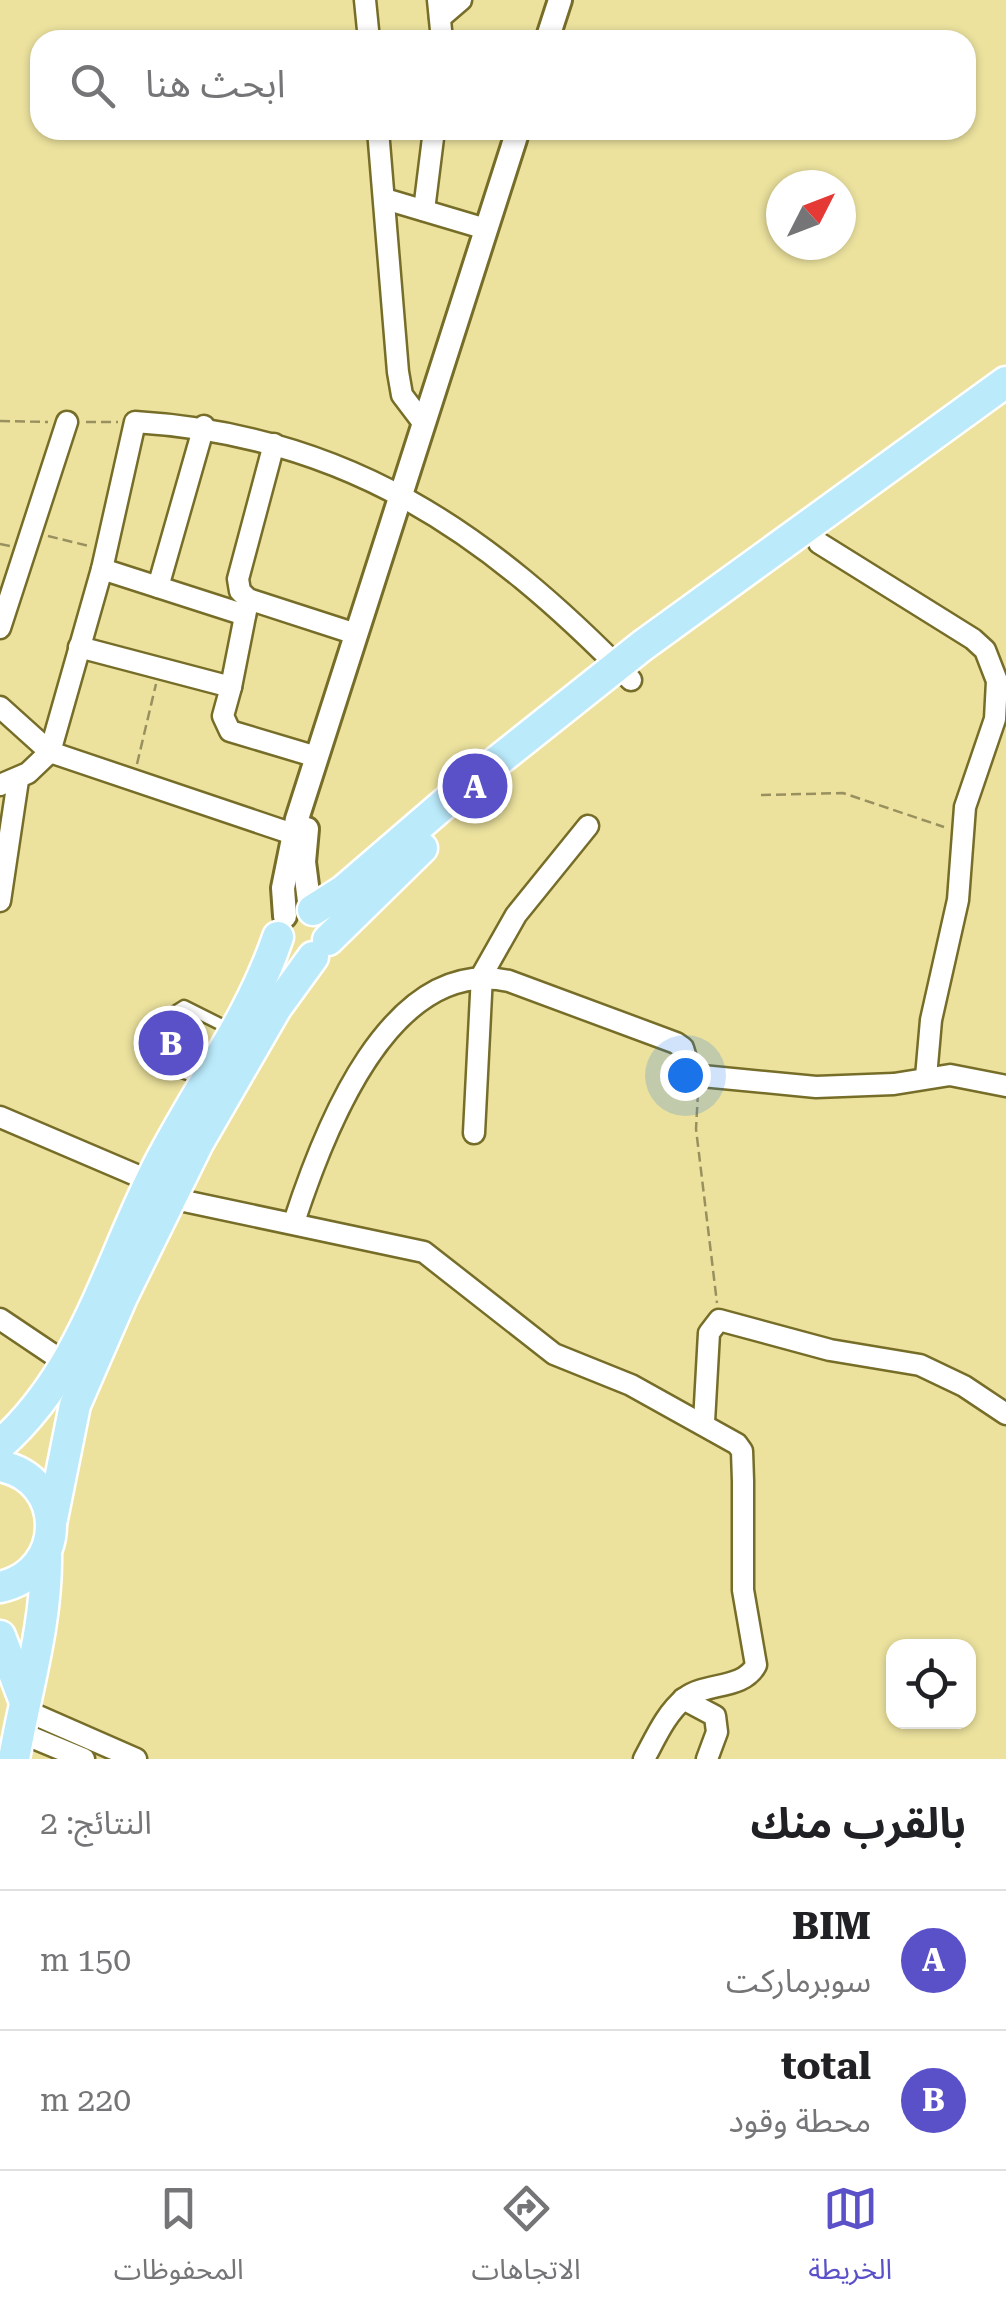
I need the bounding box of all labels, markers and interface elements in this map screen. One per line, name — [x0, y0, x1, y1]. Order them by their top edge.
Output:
search box — [30, 30, 976, 140]
icon: search — [65, 58, 120, 113]
text: ابحث هنا — [145, 62, 286, 106]
north arrow — [766, 170, 856, 260]
pin: A — [442, 748, 508, 824]
pin: B — [138, 1006, 204, 1080]
your location — [660, 1050, 711, 1101]
map controls — [886, 1639, 976, 1729]
button: locate — [886, 1639, 976, 1729]
text: بالقرب منك — [751, 1799, 966, 1848]
text: النتائج: 2 — [40, 1804, 152, 1842]
text: BIM — [792, 1904, 871, 1948]
text: 150 m — [40, 1941, 131, 1979]
text: A — [922, 1941, 945, 1979]
text: سوبرماركت — [726, 1962, 871, 2000]
text: total — [781, 2044, 871, 2088]
text: 220 m — [40, 2081, 131, 2119]
text: B — [922, 2081, 945, 2119]
text: محطة وقود — [728, 2102, 871, 2140]
tab: المحفوظات — [114, 2181, 244, 2300]
tab: الاتجاهات — [471, 2181, 581, 2300]
tab: الخريطة — [808, 2181, 892, 2300]

